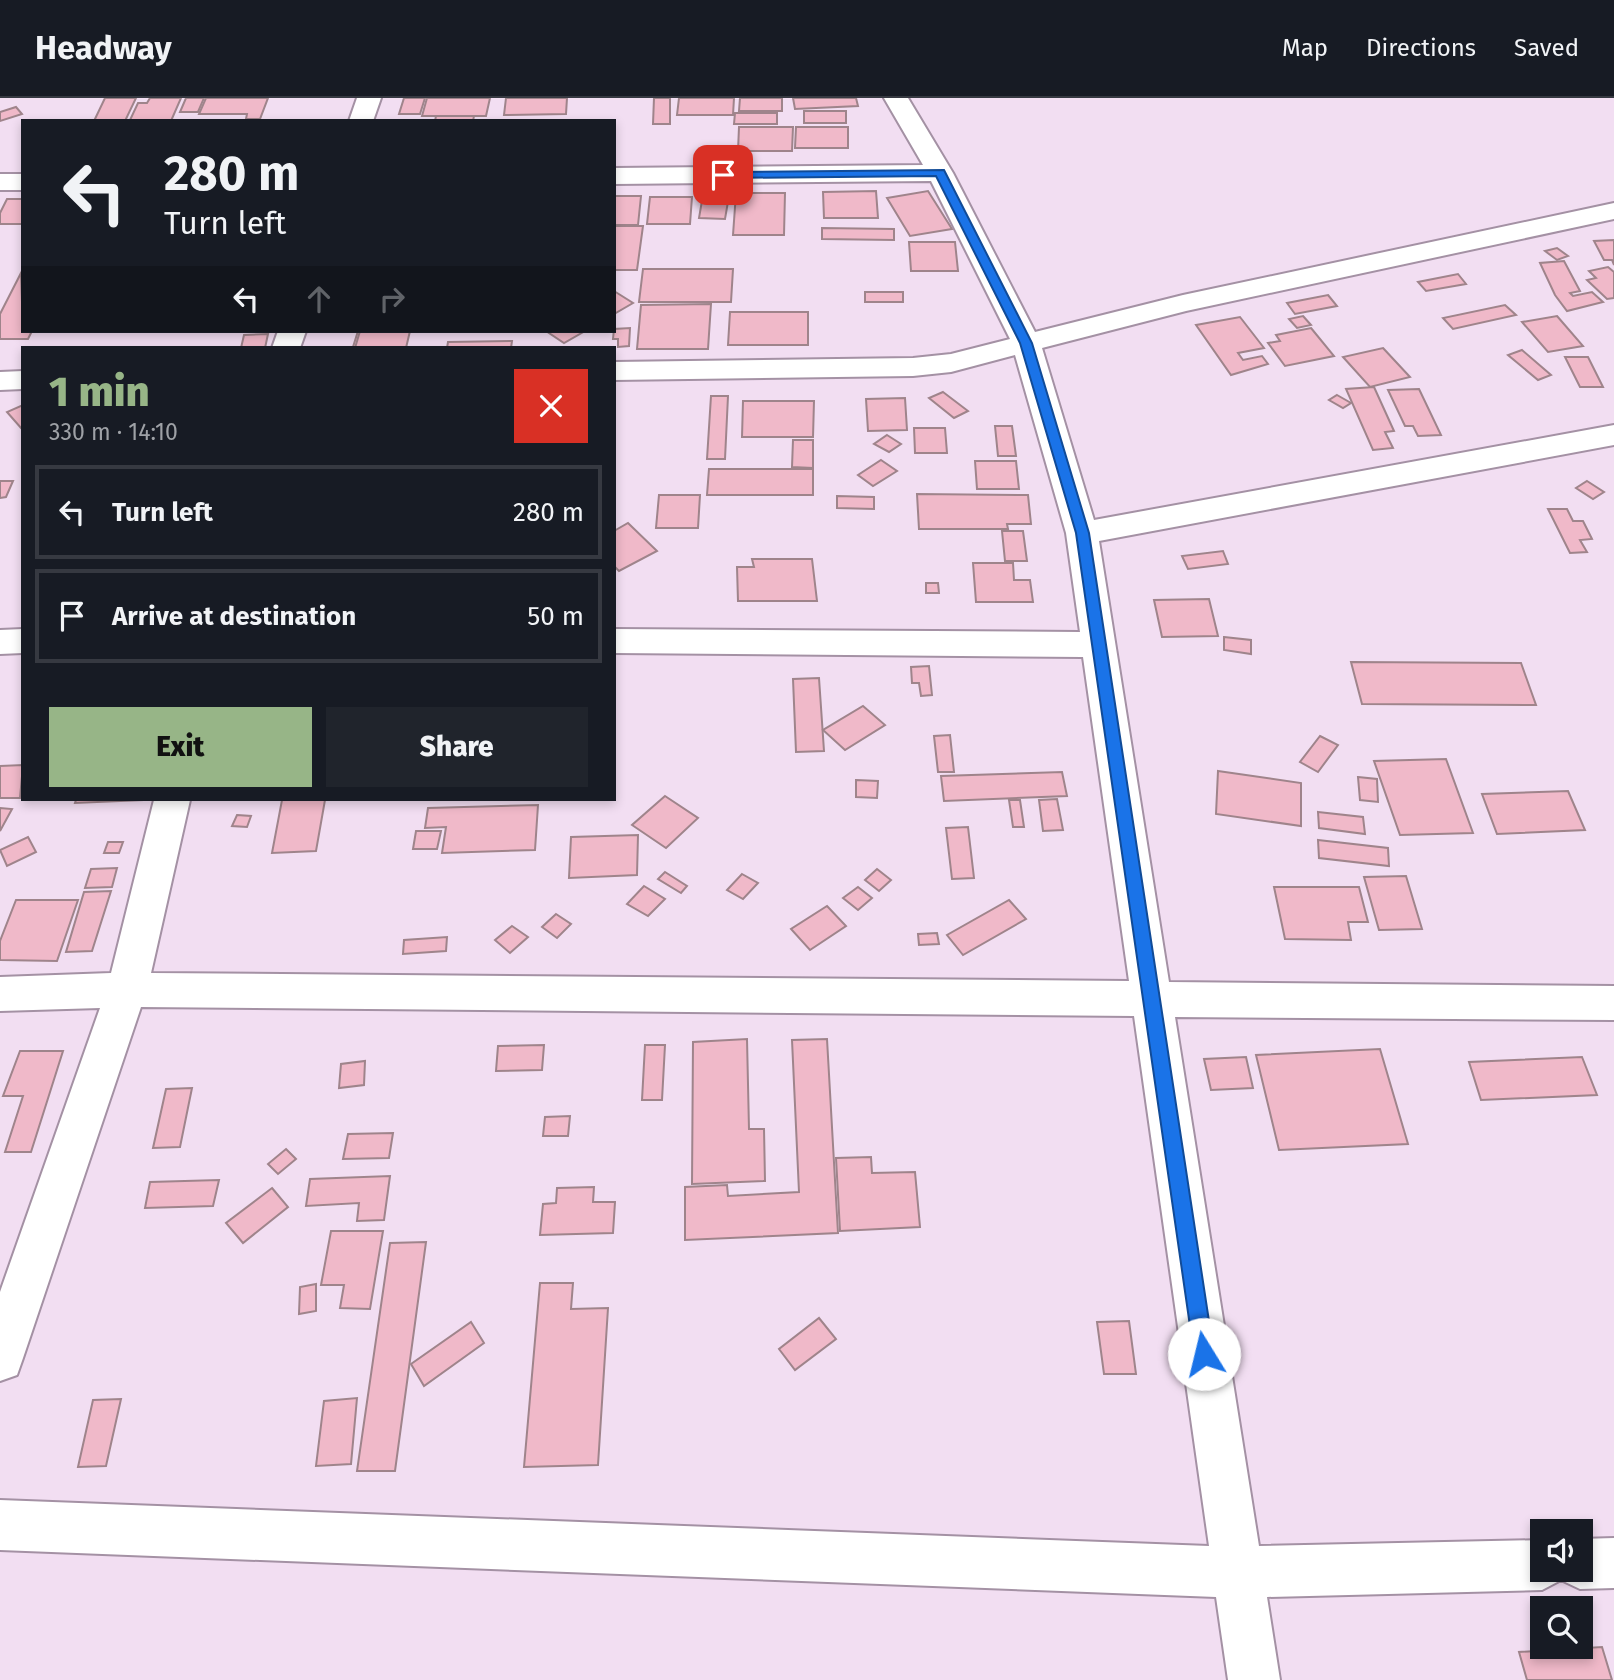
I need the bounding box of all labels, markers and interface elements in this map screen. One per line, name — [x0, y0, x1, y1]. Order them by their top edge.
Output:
text: Headway — [35, 28, 172, 68]
text: Map — [1282, 34, 1328, 62]
text: Directions — [1366, 34, 1476, 62]
text: Saved — [1514, 34, 1579, 62]
text: 280 m — [164, 144, 300, 203]
pin — [693, 145, 753, 205]
icon: left — [49, 147, 140, 238]
icon: arrive — [704, 156, 742, 194]
text: Turn left — [164, 204, 286, 242]
icon: left — [227, 280, 265, 318]
icon: ahead — [300, 280, 338, 318]
icon: right — [373, 280, 411, 318]
text: 1 min — [49, 367, 150, 417]
button: close — [514, 369, 588, 443]
text: 330 m · 14:10 — [49, 418, 178, 446]
icon: left — [53, 493, 91, 531]
text: Turn left — [112, 497, 213, 528]
text: 280 m — [513, 497, 584, 528]
icon: arrive — [53, 597, 91, 635]
text: Arrive at destination — [112, 601, 356, 632]
text: 50 m — [527, 601, 584, 632]
button: Exit — [49, 707, 312, 787]
button: Share — [326, 707, 588, 787]
position arrow — [1167, 1317, 1241, 1391]
map controls — [1530, 1519, 1593, 1659]
button: sound — [1530, 1519, 1593, 1582]
button: search — [1530, 1596, 1593, 1659]

